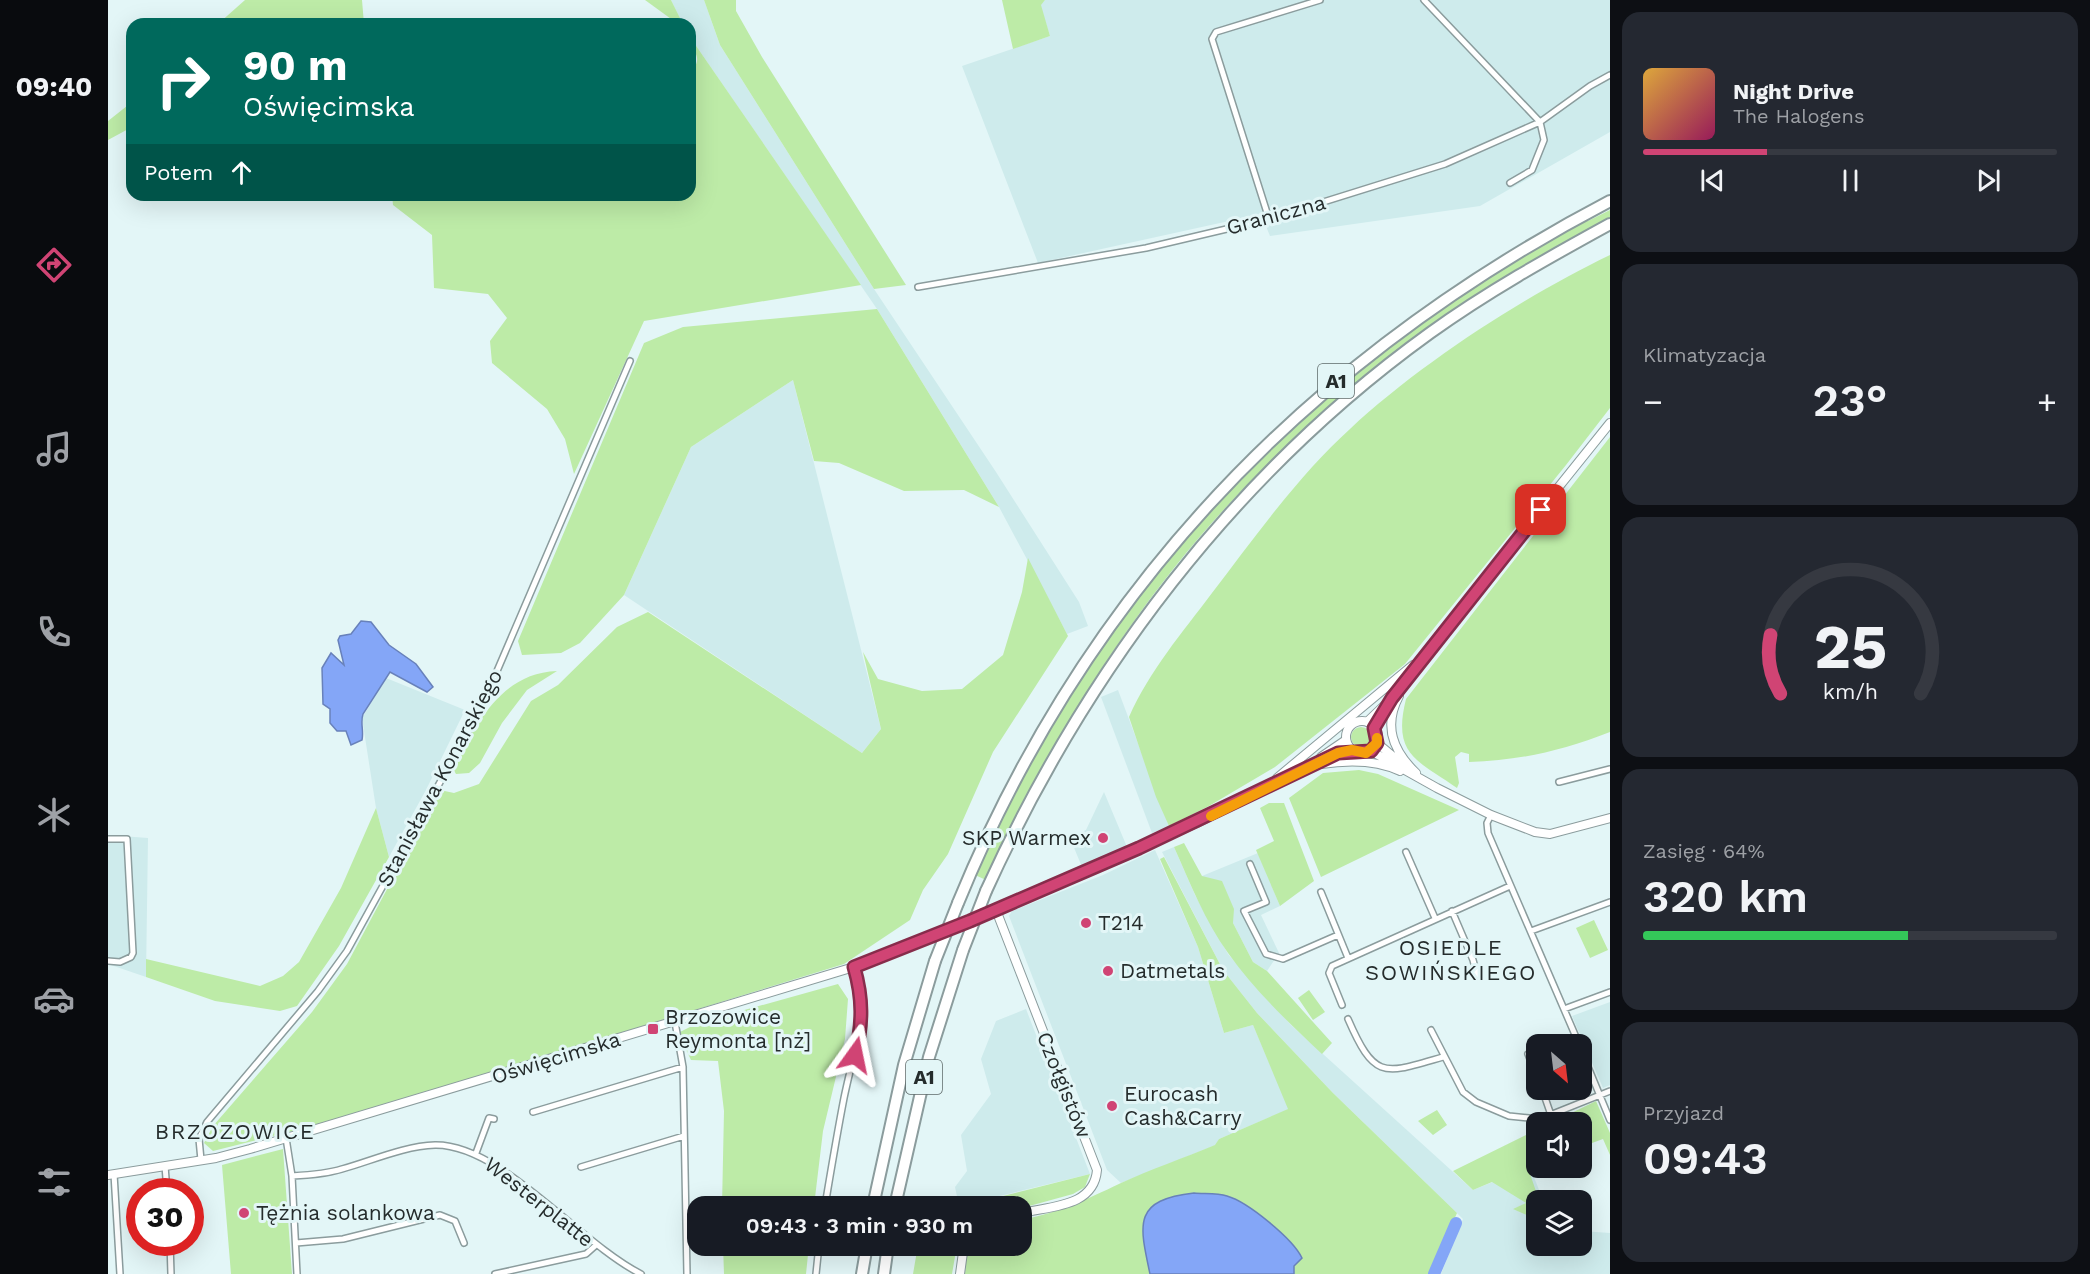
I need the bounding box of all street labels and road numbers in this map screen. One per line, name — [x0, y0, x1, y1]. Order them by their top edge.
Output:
street label: Graniczna — [1223, 189, 1328, 240]
road number: A1 — [1318, 364, 1354, 398]
street label: Stanisława Konarskiego — [372, 665, 507, 891]
street label: Oświęcimska — [488, 1026, 623, 1089]
street label: Czołgistów — [1032, 1028, 1097, 1142]
road number: A1 — [906, 1060, 942, 1094]
street label: Westerplatte — [480, 1151, 599, 1252]

